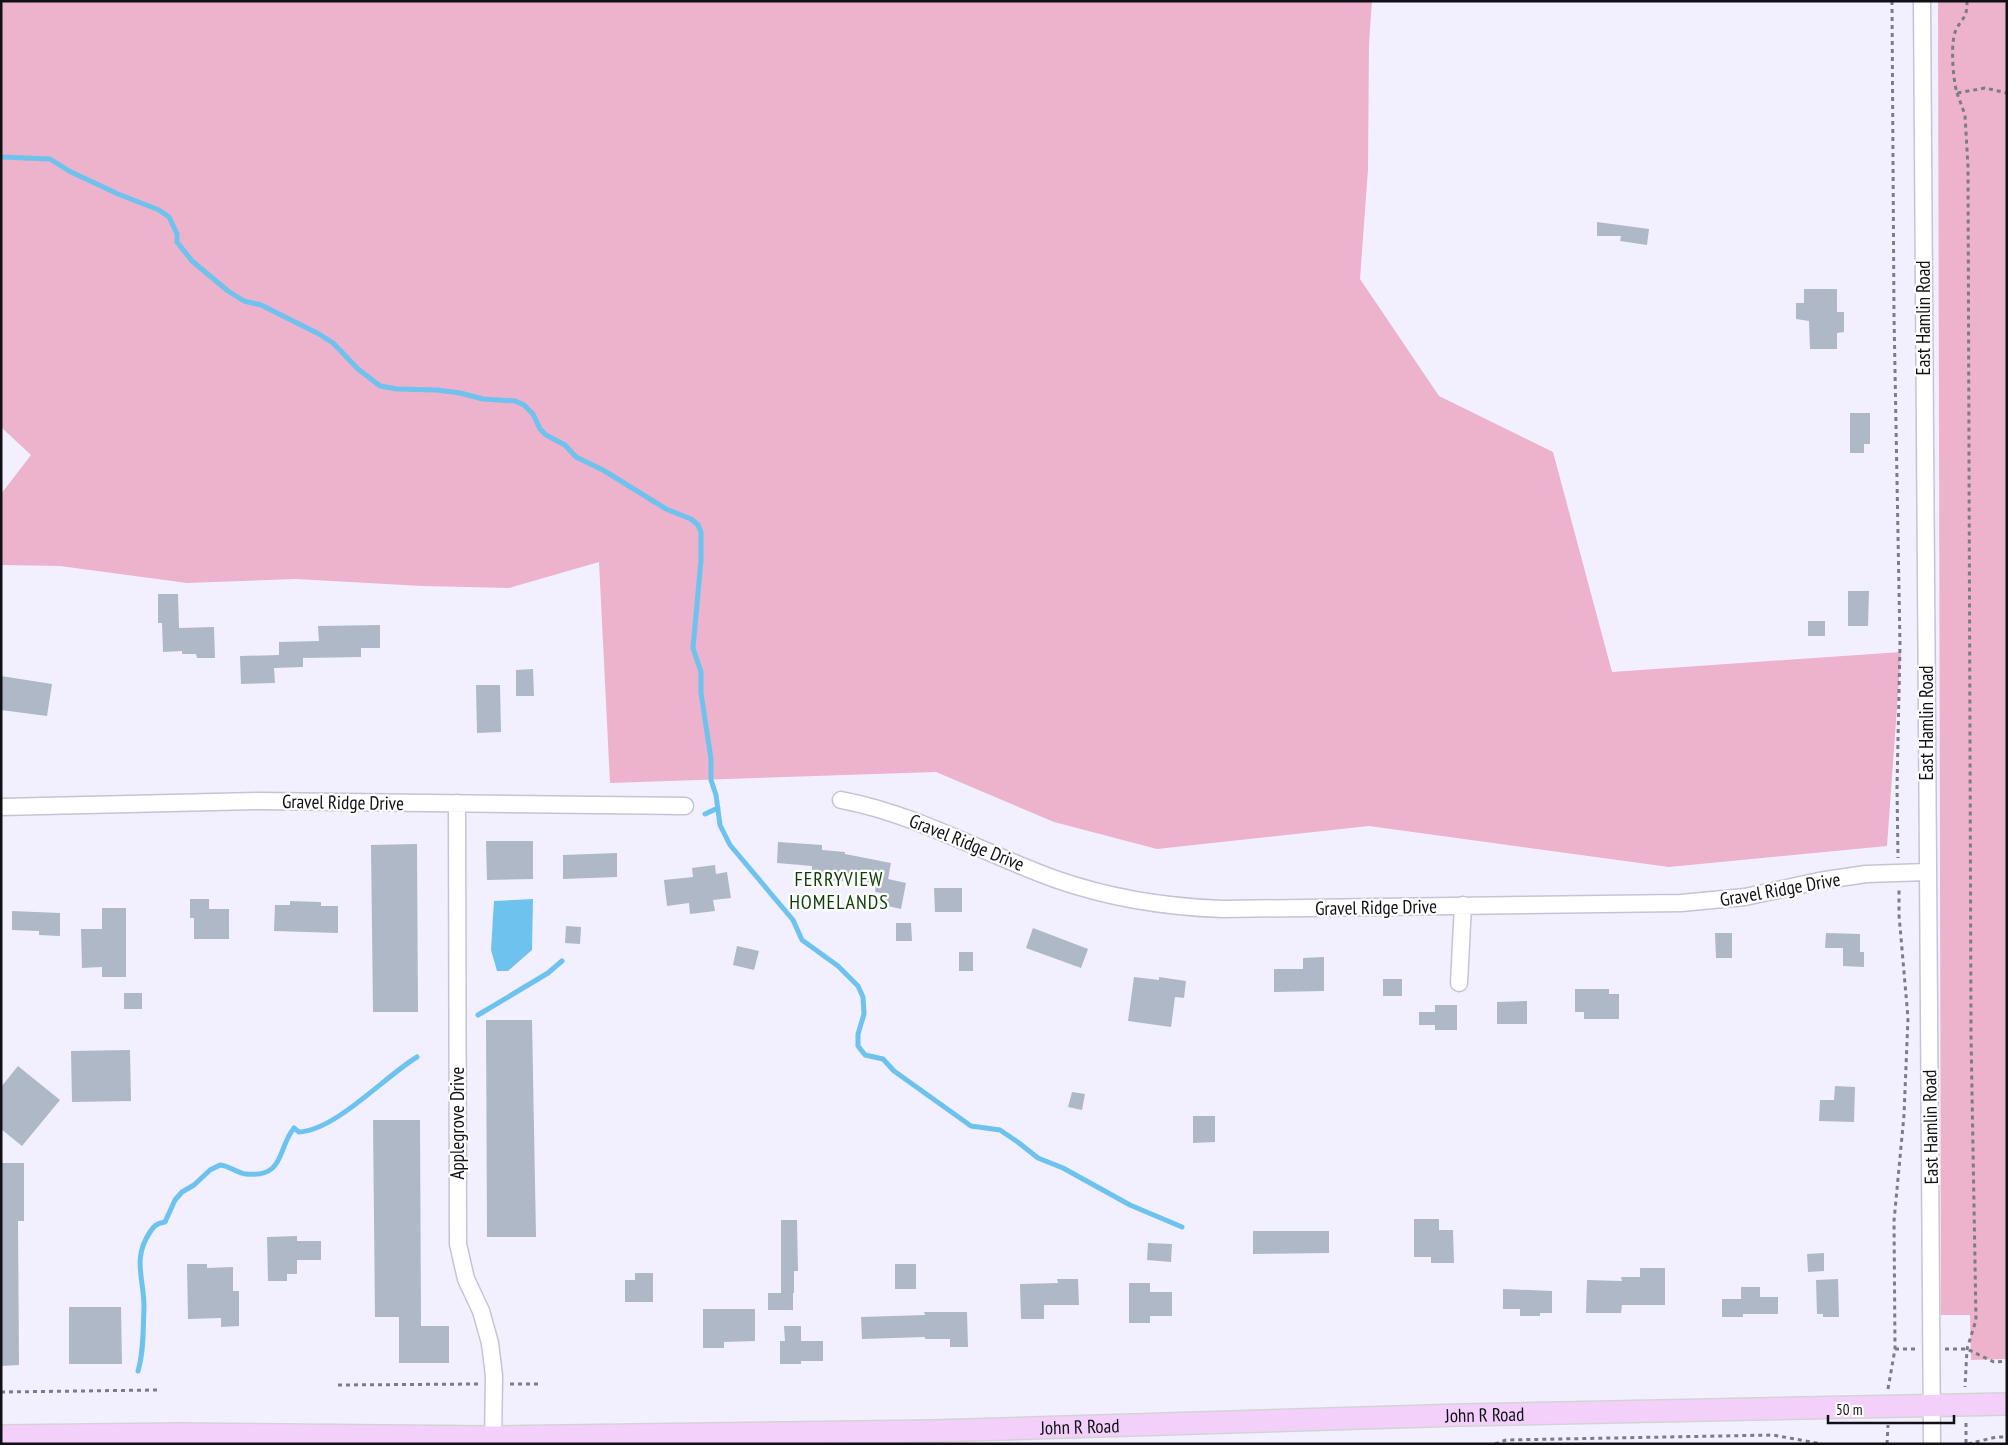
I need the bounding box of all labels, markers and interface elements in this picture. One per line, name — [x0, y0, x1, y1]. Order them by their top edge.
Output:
street label: East Hamlin Road — [1911, 261, 1935, 375]
street label: East Hamlin Road — [1914, 666, 1938, 780]
street label: Gravel Ridge Drive — [282, 789, 404, 815]
street label: Gravel Ridge Drive — [906, 808, 1028, 876]
district label: FERRYVIEW HOMELANDS — [789, 866, 889, 915]
street label: Gravel Ridge Drive — [1718, 867, 1842, 911]
street label: Gravel Ridge Drive — [1315, 894, 1437, 920]
street label: Applegrove Drive — [445, 1066, 469, 1179]
street label: East Hamlin Road — [1917, 1069, 1943, 1185]
scale bar — [1828, 1392, 1954, 1424]
text: 50 m — [1836, 1400, 1862, 1419]
street label: John R Road — [1444, 1402, 1525, 1428]
street label: John R Road — [1039, 1413, 1120, 1440]

